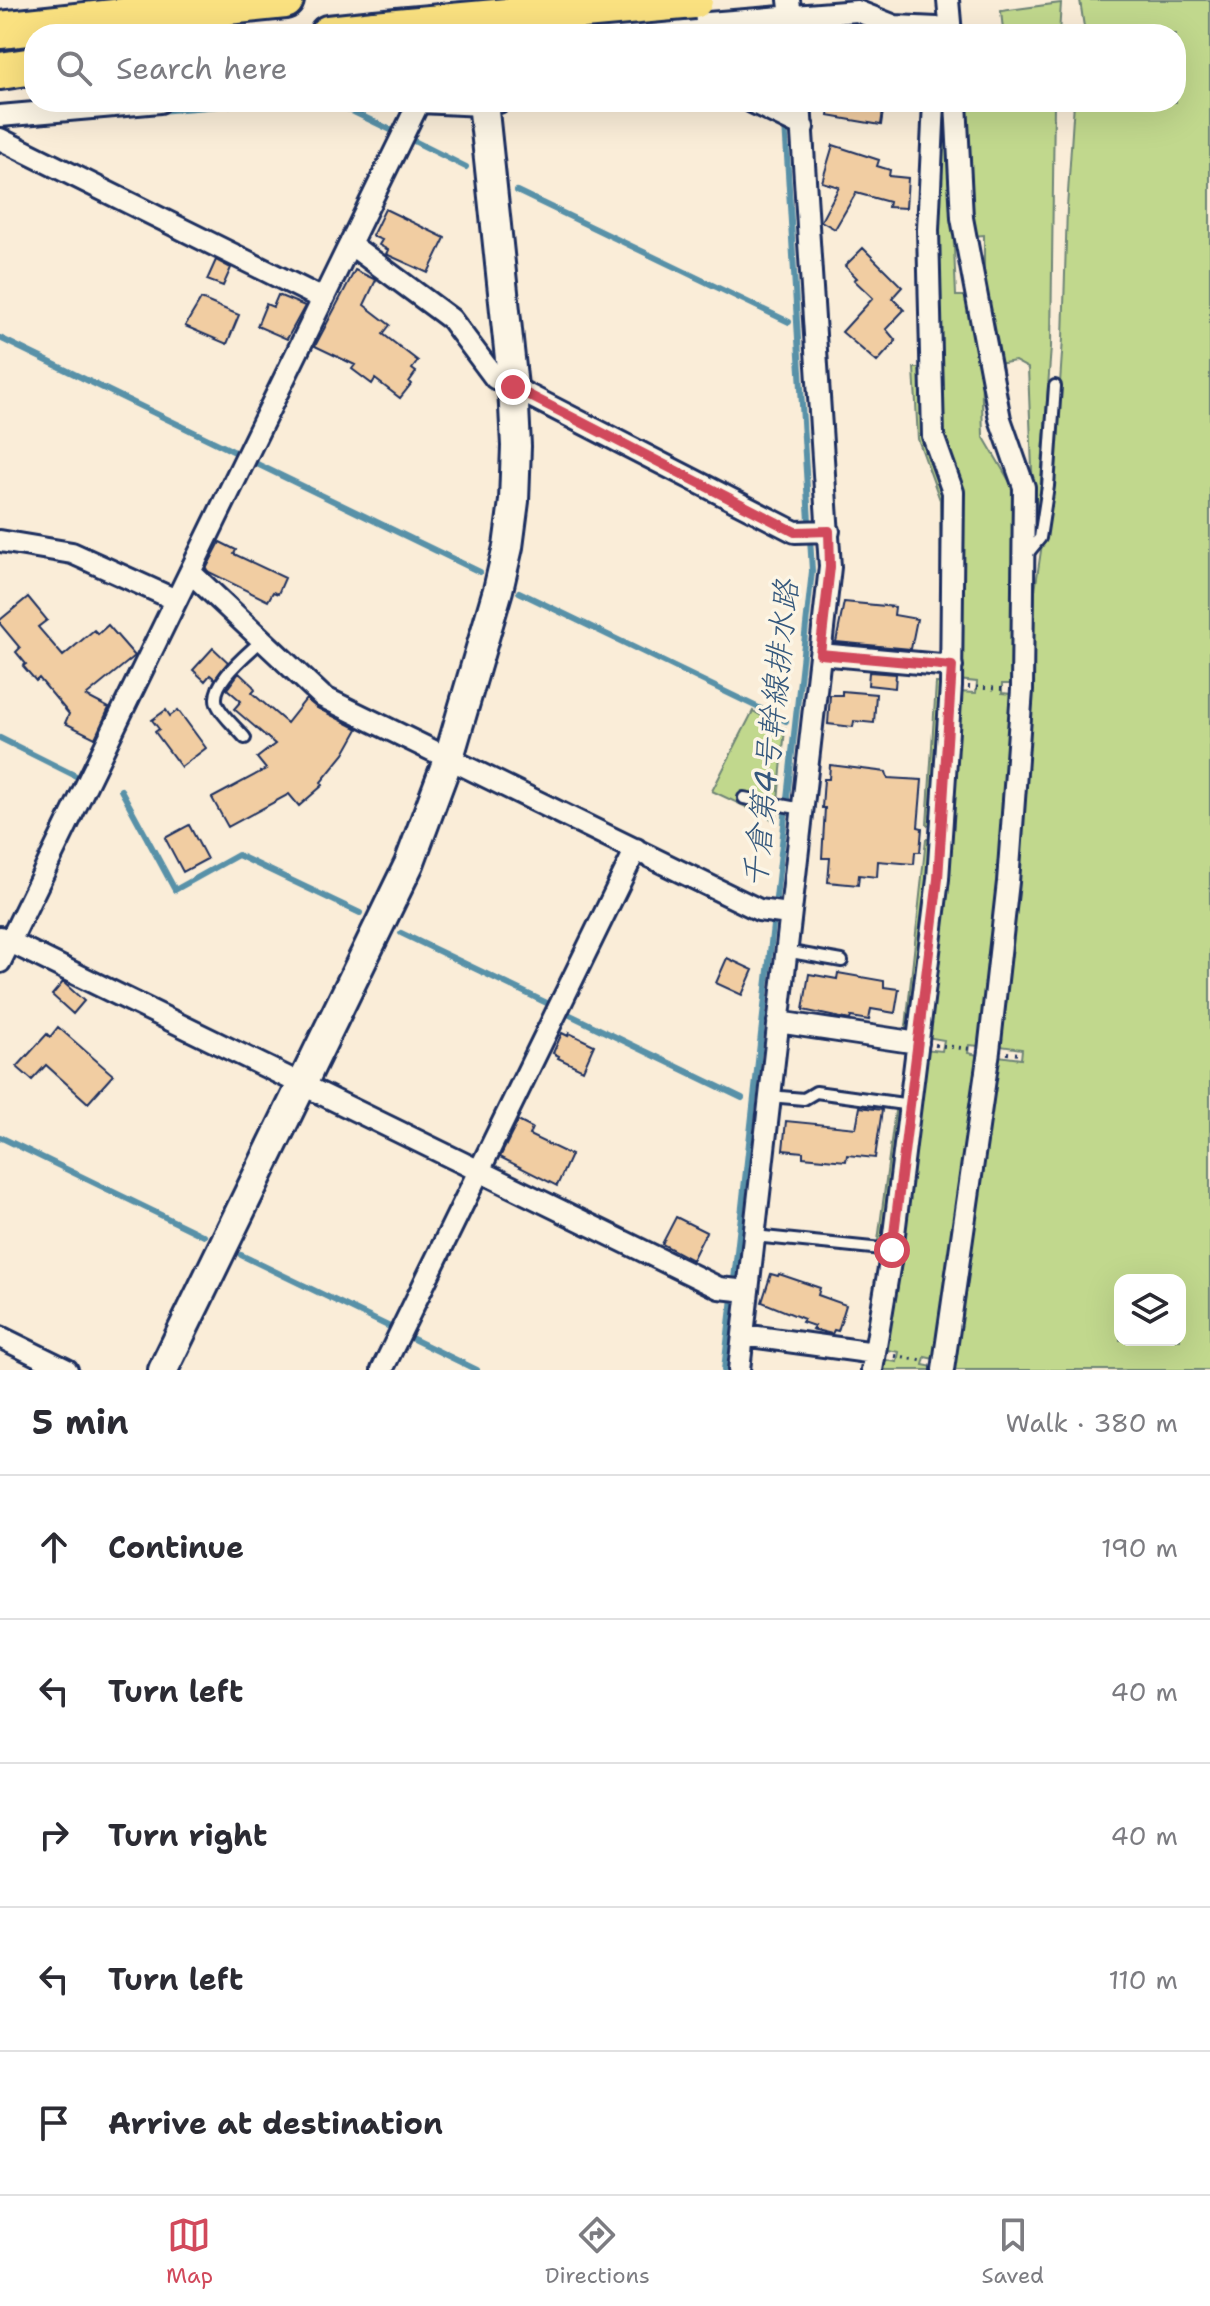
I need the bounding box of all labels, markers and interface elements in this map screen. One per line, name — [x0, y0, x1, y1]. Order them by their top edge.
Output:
search box — [24, 24, 1186, 112]
icon: search — [52, 46, 96, 90]
text: Search here — [116, 48, 287, 89]
route end — [495, 369, 531, 405]
water label: 千倉第4号幹線排水路 — [732, 575, 808, 891]
route start — [874, 1232, 910, 1268]
map controls — [1114, 1274, 1186, 1346]
button: layers — [1114, 1274, 1186, 1346]
text: 5 min — [32, 1399, 129, 1445]
text: Walk · 380 m — [1005, 1405, 1178, 1440]
icon: ahead — [32, 1525, 76, 1569]
text: Continue — [108, 1527, 244, 1568]
text: 190 m — [1101, 1530, 1178, 1565]
icon: left — [32, 1669, 76, 1713]
text: Turn left — [108, 1671, 243, 1712]
text: 40 m — [1111, 1674, 1178, 1709]
icon: right — [32, 1813, 76, 1857]
text: Turn right — [108, 1815, 267, 1856]
text: 40 m — [1111, 1818, 1178, 1853]
icon: left — [32, 1957, 76, 2001]
text: Turn left — [108, 1959, 243, 2000]
text: 110 m — [1108, 1962, 1178, 1997]
icon: arrive — [32, 2101, 76, 2145]
text: Arrive at destination — [108, 2103, 443, 2144]
tab: Map — [166, 2213, 213, 2290]
tab: Directions — [545, 2213, 650, 2290]
tab: Saved — [982, 2213, 1044, 2290]

